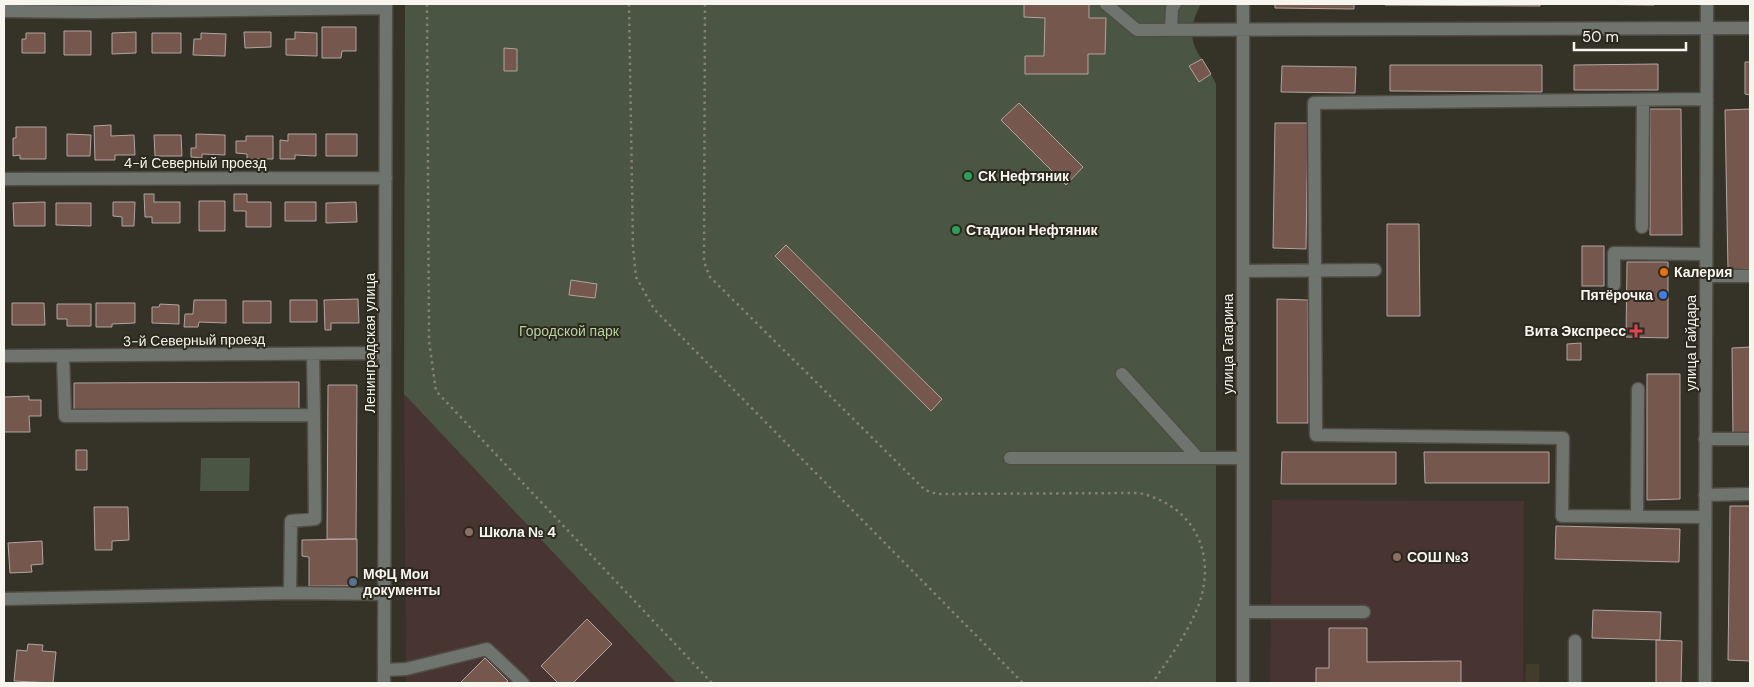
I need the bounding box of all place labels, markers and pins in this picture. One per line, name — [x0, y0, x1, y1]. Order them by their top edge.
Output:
place label: СК Нефтяник — [978, 167, 1070, 185]
marker: СК Нефтяник — [962, 170, 974, 182]
place label: Стадион Нефтяник — [966, 221, 1099, 239]
marker: Стадион Нефтяник — [950, 224, 962, 236]
place label: Калерия — [1674, 263, 1732, 281]
marker: Калерия — [1658, 266, 1670, 278]
place label: Пятёрочка — [1580, 286, 1653, 304]
marker: Пятёрочка — [1657, 289, 1669, 301]
place label: Вита Экспресс — [1525, 322, 1626, 340]
marker: Вита Экспресс — [1630, 325, 1642, 337]
place label: Школа № 4 — [479, 523, 556, 541]
marker: Школа № 4 — [463, 526, 475, 538]
place label: СОШ №3 — [1407, 548, 1469, 566]
marker: СОШ №3 — [1391, 551, 1403, 563]
place label: МФЦ Мои документы — [363, 565, 440, 599]
marker: МФЦ Мои документы — [347, 576, 359, 588]

